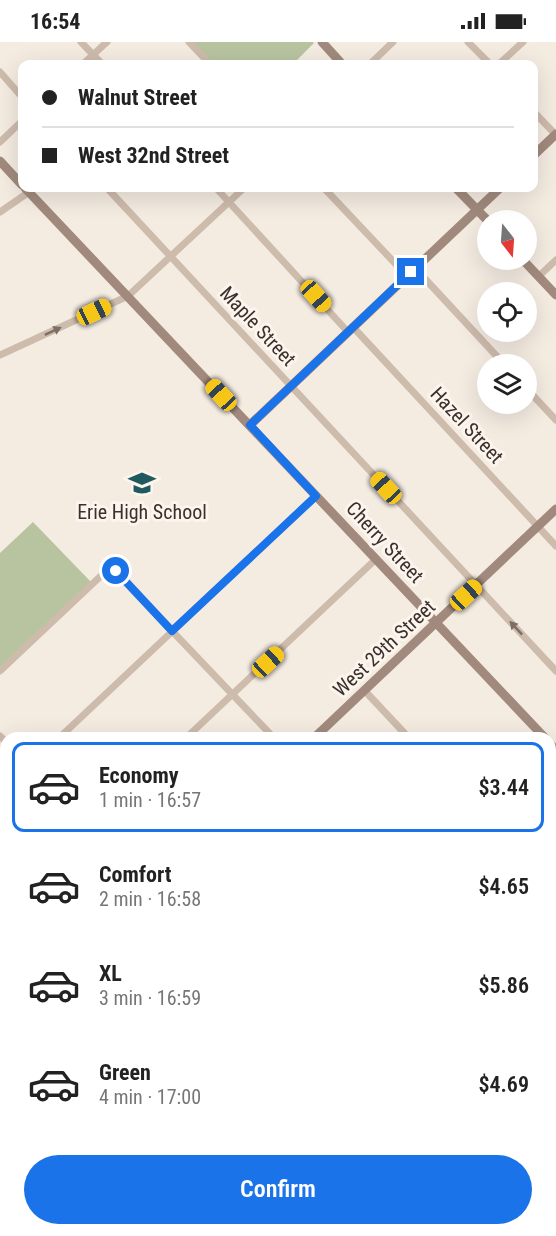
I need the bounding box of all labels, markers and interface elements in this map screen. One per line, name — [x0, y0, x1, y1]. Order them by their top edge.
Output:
text: 16:54 — [30, 9, 81, 34]
text: Walnut Street — [78, 85, 197, 110]
text: West 32nd Street — [78, 143, 229, 168]
north arrow — [477, 210, 537, 270]
map controls — [477, 210, 537, 414]
route end — [397, 258, 424, 285]
car — [297, 277, 335, 315]
street label: Maple Street — [215, 281, 301, 371]
button: locate — [477, 282, 537, 342]
car — [74, 296, 114, 328]
one-way arrow — [45, 326, 62, 335]
button: layers — [477, 354, 537, 414]
car — [202, 376, 240, 414]
street label: Hazel Street — [425, 382, 509, 468]
school or university icon: Erie High School — [127, 468, 157, 498]
car — [367, 469, 405, 507]
street label: Cherry Street — [341, 496, 429, 588]
place label: Erie High School — [77, 500, 207, 524]
route start — [102, 557, 129, 584]
car — [447, 576, 485, 614]
street label: West 29th Street — [328, 595, 440, 701]
one-way arrow — [510, 621, 523, 636]
car — [249, 643, 287, 681]
icon: car — [27, 760, 81, 814]
text: Economy — [99, 763, 179, 788]
text: $3.44 — [478, 775, 529, 800]
text: 1 min · 16:57 — [99, 788, 201, 812]
icon: car — [27, 859, 81, 913]
text: Comfort — [99, 862, 172, 887]
text: $4.65 — [478, 874, 529, 899]
text: 2 min · 16:58 — [99, 887, 201, 911]
icon: car — [27, 958, 81, 1012]
text: XL — [99, 961, 122, 986]
text: $5.86 — [478, 973, 529, 998]
text: 3 min · 16:59 — [99, 986, 201, 1010]
icon: car — [27, 1057, 81, 1111]
text: Green — [99, 1060, 151, 1085]
text: $4.69 — [478, 1072, 529, 1097]
text: 4 min · 17:00 — [99, 1085, 201, 1109]
button: Confirm — [24, 1155, 532, 1224]

